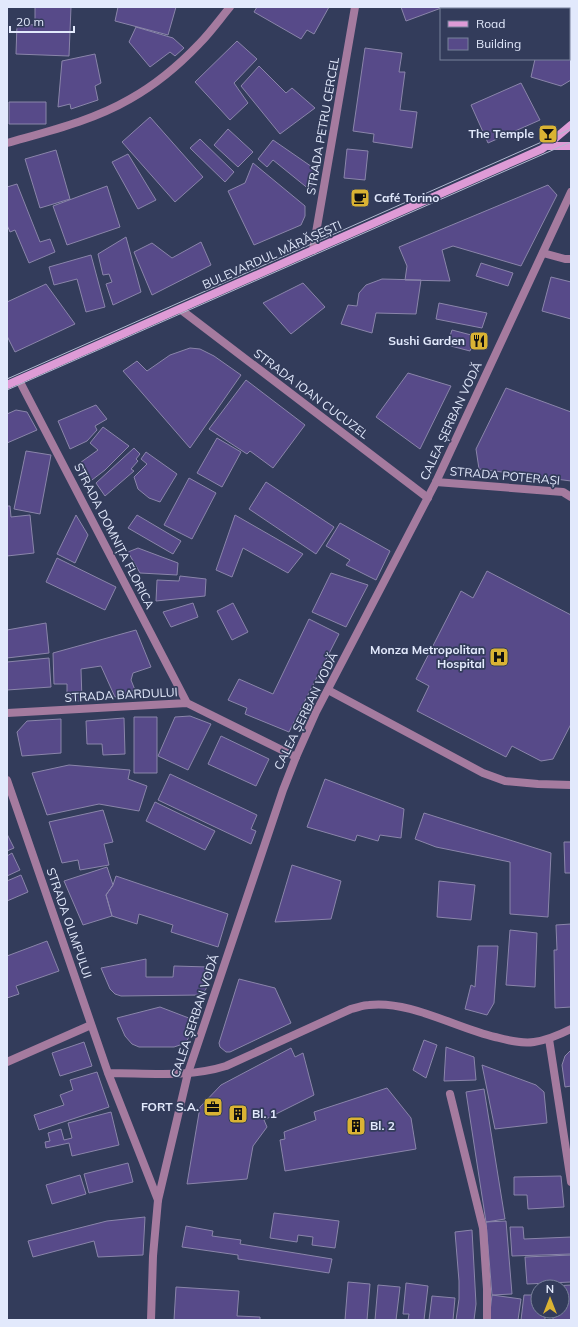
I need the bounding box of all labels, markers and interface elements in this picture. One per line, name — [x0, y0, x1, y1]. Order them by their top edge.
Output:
scale bar — [10, 8, 74, 34]
legend — [440, 8, 570, 60]
text: 20 m — [16, 14, 44, 29]
text: Road — [476, 16, 505, 31]
text: Building — [476, 36, 521, 51]
street label: STRADA PETRU CERCEL — [303, 55, 342, 196]
bar icon: The Temple — [537, 123, 559, 145]
place label: The Temple — [468, 126, 534, 141]
cafe icon: Café Torino — [349, 187, 371, 209]
place label: Café Torino — [374, 190, 439, 205]
street label: BULEVARDUL MĂRĂȘEȘTI — [200, 217, 344, 293]
restaurant icon: Sushi Garden — [468, 330, 490, 352]
place label: Sushi Garden — [388, 333, 465, 348]
street label: STRADA IOAN CUCUZEL — [251, 345, 372, 442]
street label: CALEA ȘERBAN VODĂ — [416, 359, 486, 483]
street label: STRADA DOMNIȚA FLORICA — [70, 460, 158, 612]
street label: STRADA POTERAȘI — [449, 463, 561, 489]
place label: Monza Metropolitan Hospital — [370, 642, 485, 671]
hospital icon: Monza Metropolitan Hospital — [488, 646, 510, 668]
street label: CALEA ȘERBAN VODĂ — [271, 649, 342, 773]
street label: STRADA BARDULUI — [64, 684, 178, 705]
street label: STRADA OLIMPULUI — [43, 865, 95, 980]
street label: CALEA ȘERBAN VODĂ — [167, 952, 223, 1080]
office icon: FORT S.A. — [202, 1096, 224, 1118]
place label: FORT S.A. — [141, 1099, 199, 1114]
building icon: Bl. 1 — [227, 1103, 249, 1125]
place label: Bl. 1 — [252, 1106, 277, 1121]
building icon: Bl. 2 — [345, 1115, 367, 1137]
place label: Bl. 2 — [370, 1118, 395, 1133]
north arrow — [530, 1279, 570, 1319]
text: N — [546, 1282, 554, 1296]

